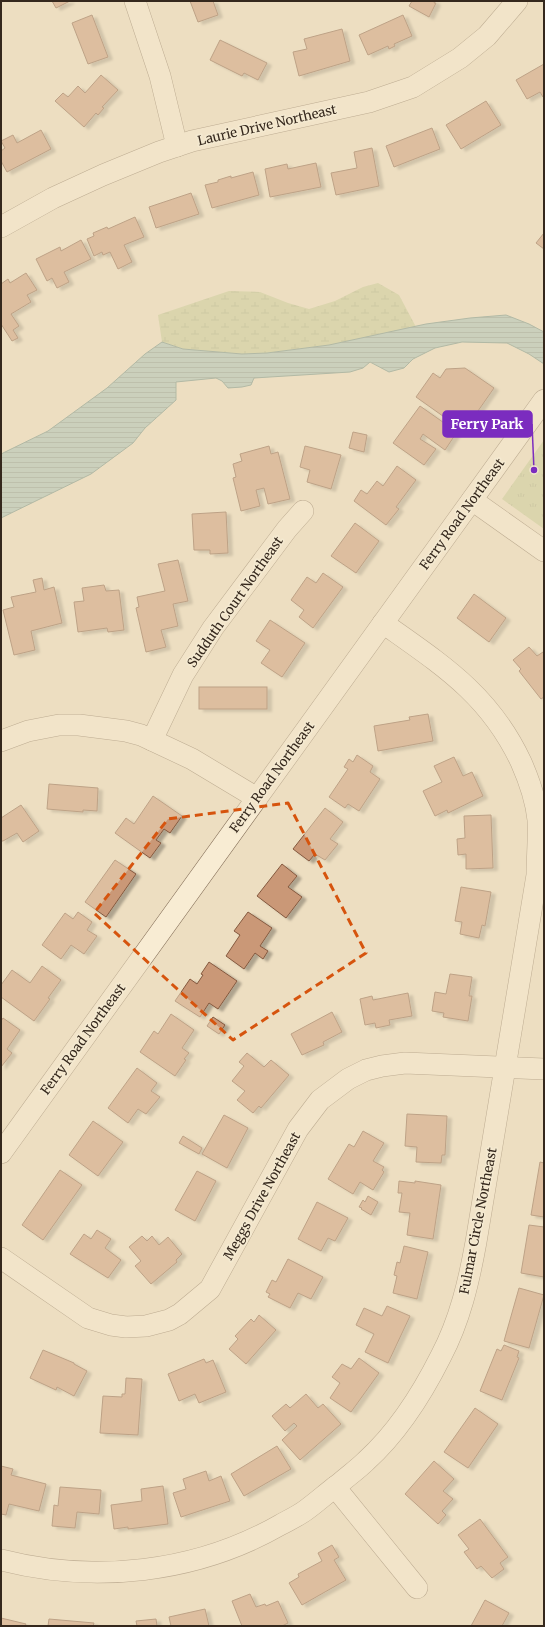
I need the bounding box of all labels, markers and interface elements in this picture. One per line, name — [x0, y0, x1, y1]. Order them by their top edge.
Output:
street label: Laurie Drive Northeast — [196, 101, 338, 149]
callout: Ferry Park — [443, 411, 532, 437]
text: Ferry Park — [451, 415, 524, 433]
street label: Ferry Road Northeast — [416, 455, 508, 573]
street label: Sudduth Court Northeast — [183, 533, 287, 671]
street label: Ferry Road Northeast — [226, 718, 318, 836]
street label: Ferry Road Northeast — [37, 980, 129, 1098]
street label: Meggs Drive Northeast — [220, 1129, 304, 1263]
street label: Fulmar Circle Northeast — [455, 1146, 501, 1296]

